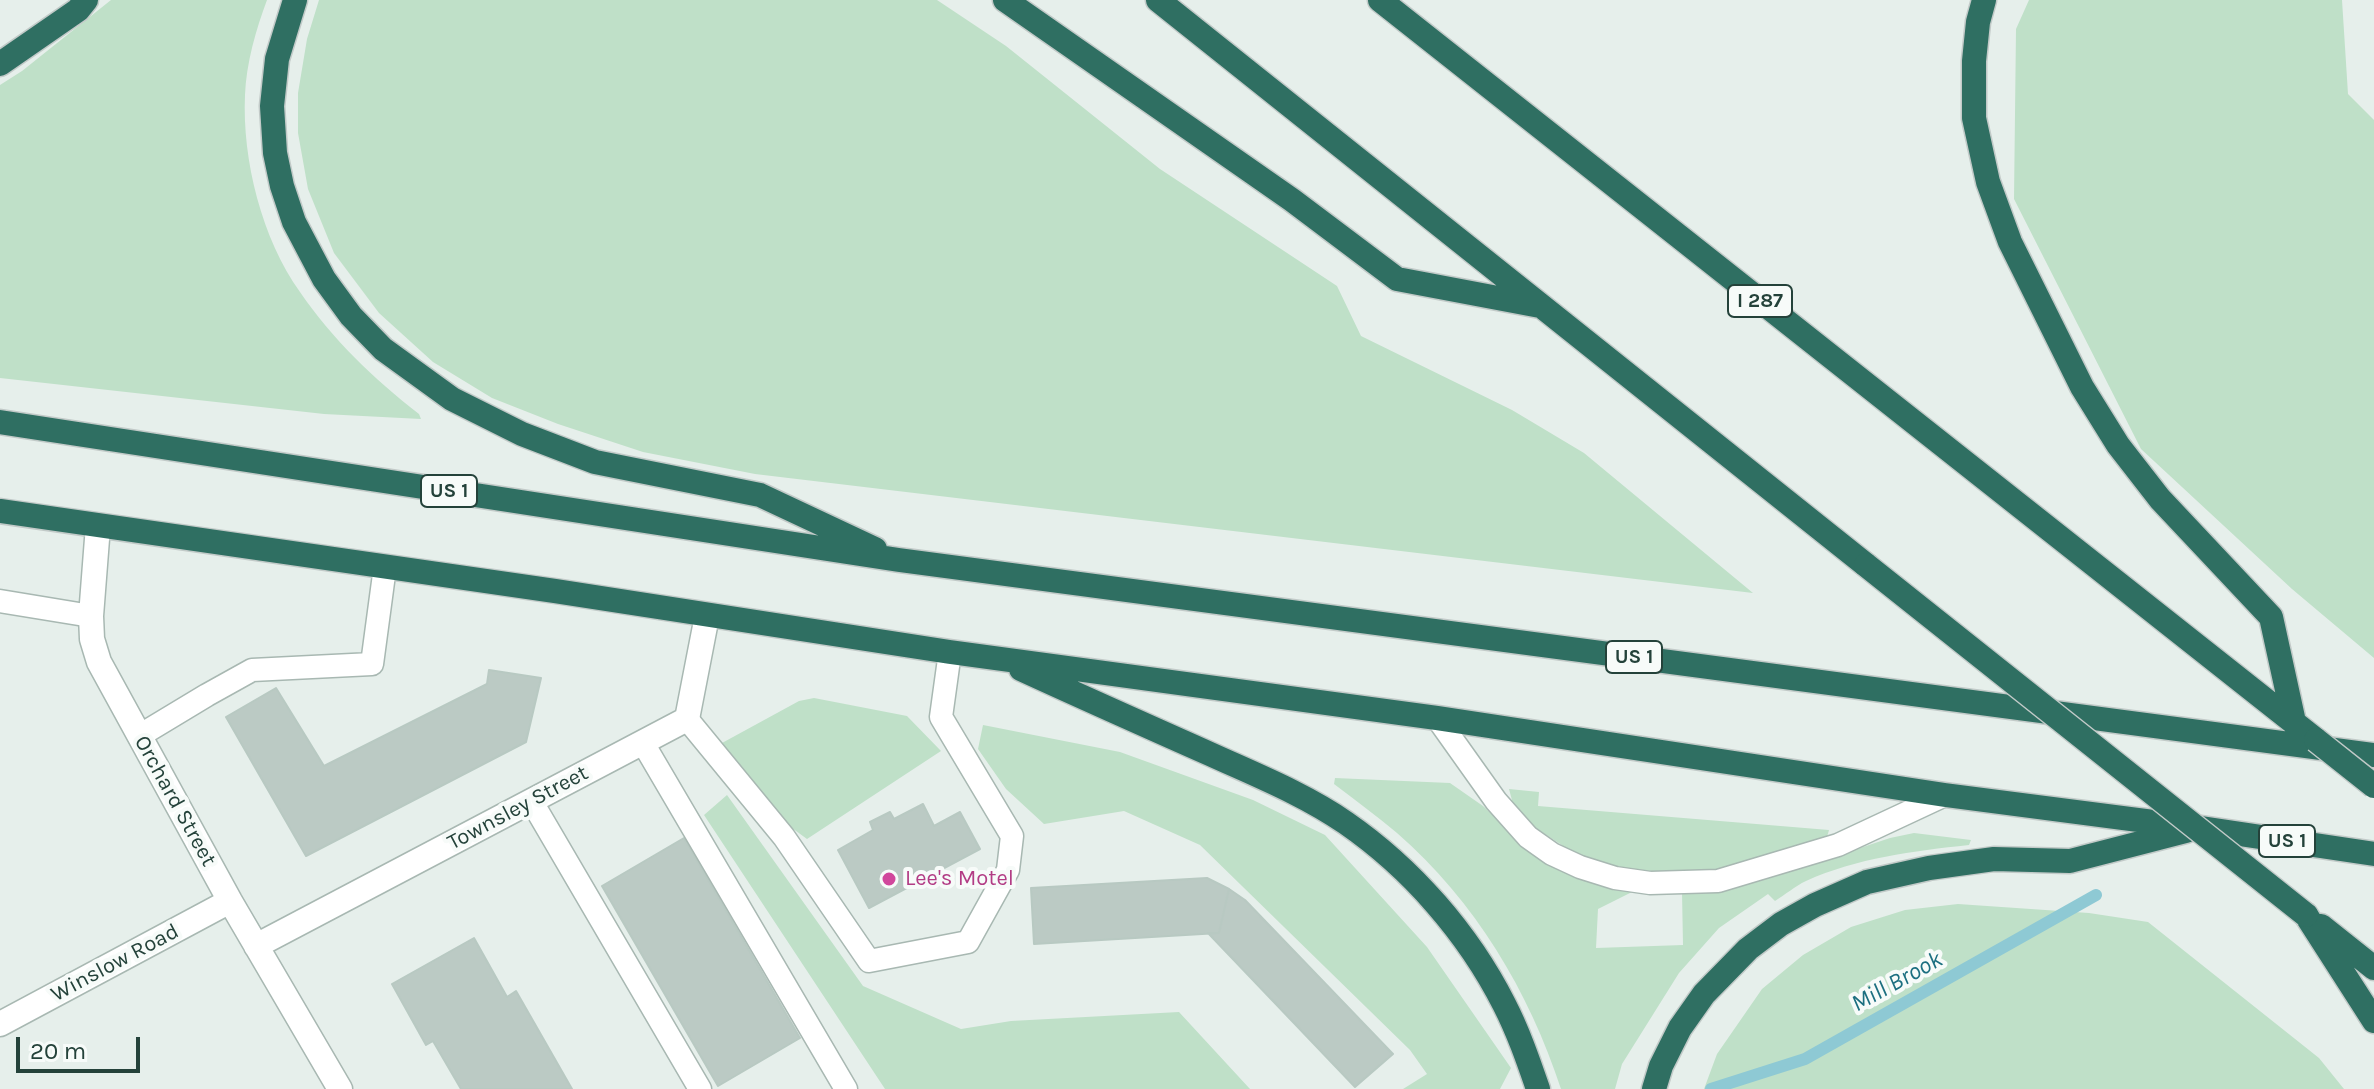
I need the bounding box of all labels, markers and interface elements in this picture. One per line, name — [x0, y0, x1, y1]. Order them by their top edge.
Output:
road number: I 287 — [1728, 285, 1792, 317]
road number: US 1 — [421, 475, 477, 507]
road number: US 1 — [1606, 641, 1662, 673]
street label: Orchard Street — [128, 731, 222, 871]
street label: Townsley Street — [443, 760, 593, 856]
road number: US 1 — [2259, 825, 2315, 857]
place label: Lee's Motel — [905, 866, 1014, 892]
marker: Lee's Motel — [880, 870, 898, 888]
street label: Winslow Road — [47, 918, 183, 1008]
water label: Mill Brook — [1847, 945, 1947, 1019]
scale bar — [20, 1021, 144, 1071]
text: 20 m — [30, 1037, 86, 1065]

